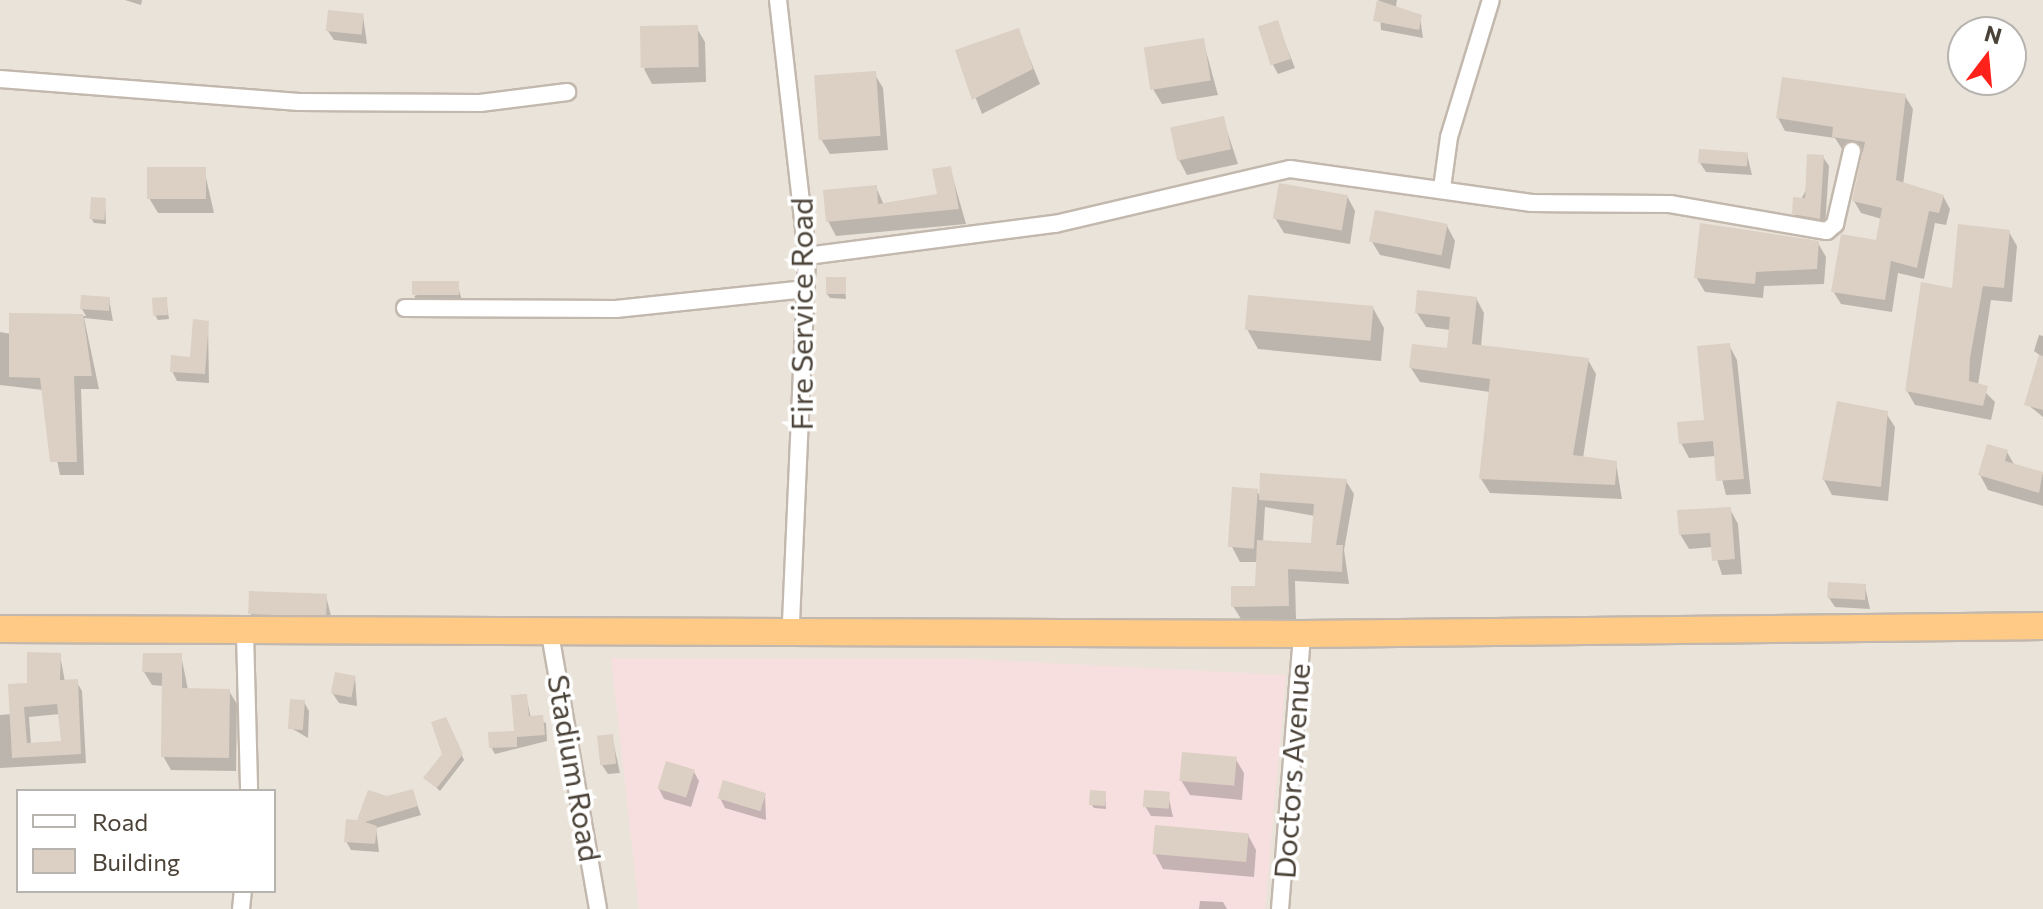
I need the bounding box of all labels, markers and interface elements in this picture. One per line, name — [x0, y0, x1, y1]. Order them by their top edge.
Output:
north arrow — [1947, 16, 2027, 96]
text: N — [1982, 19, 2005, 50]
street label: Fire Service Road — [783, 198, 819, 430]
street label: Doctors Avenue — [1266, 662, 1316, 880]
street label: Stadium Road — [541, 672, 609, 864]
legend — [16, 789, 276, 893]
text: Road — [92, 807, 148, 836]
text: Building — [92, 847, 180, 876]

